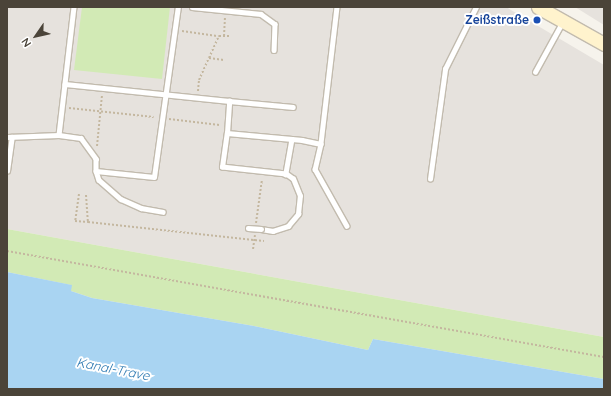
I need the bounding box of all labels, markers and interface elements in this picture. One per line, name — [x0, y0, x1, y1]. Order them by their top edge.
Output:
place label: Zeißstraße — [465, 13, 529, 27]
marker: Zeißstraße — [532, 15, 542, 25]
north arrow — [16, 16, 56, 56]
text: N — [18, 35, 34, 50]
water label: Kanal-Trave — [75, 354, 151, 384]

